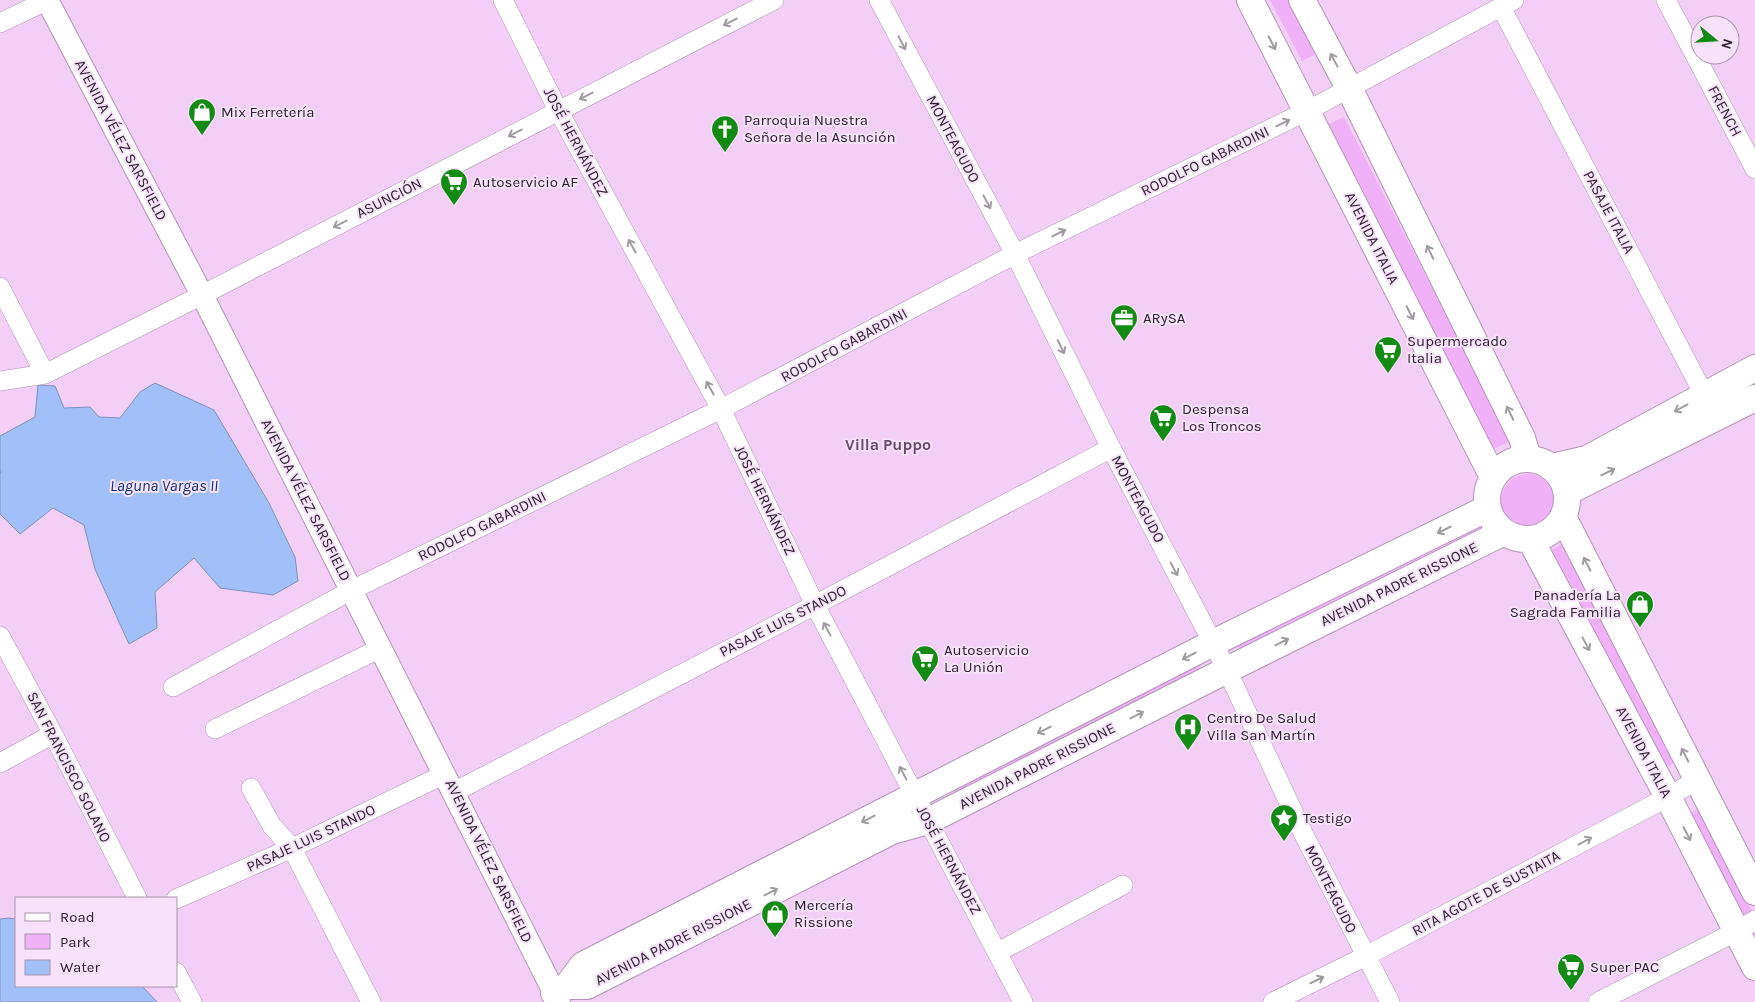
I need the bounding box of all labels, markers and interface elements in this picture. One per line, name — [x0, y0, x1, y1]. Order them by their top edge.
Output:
north arrow — [1690, 15, 1740, 65]
one-way arrow — [723, 18, 738, 27]
one-way arrow — [898, 35, 907, 50]
one-way arrow — [1267, 36, 1277, 51]
text: N — [1717, 36, 1737, 51]
one-way arrow — [1329, 53, 1338, 68]
street label: AVENIDA VÉLEZ SARSFIELD — [71, 56, 171, 224]
street label: FRENCH — [1704, 83, 1746, 139]
street label: JOSÉ HERNÁNDEZ — [540, 84, 612, 200]
one-way arrow — [578, 91, 593, 101]
street label: MONTEAGUDO — [922, 92, 984, 186]
shop icon: Mix Ferretería — [187, 97, 217, 136]
place label: Mix Ferretería — [221, 103, 315, 121]
place label: Parroquia Nuestra Señora de la Asunción — [744, 111, 896, 146]
church icon: Parroquia Nuestra Señora de la Asunción — [710, 114, 740, 153]
one-way arrow — [1275, 118, 1290, 127]
street label: RODOLFO GABARDINI — [1138, 122, 1272, 200]
one-way arrow — [508, 129, 523, 138]
supermarket icon: Autoservicio AF — [439, 167, 469, 206]
street label: PASAJE ITALIA — [1580, 167, 1639, 257]
place label: Autoservicio AF — [473, 173, 578, 191]
street label: ASUNCIÓN — [353, 174, 425, 222]
street label: AVENIDA ITALIA — [1341, 189, 1403, 287]
one-way arrow — [982, 194, 992, 209]
one-way arrow — [333, 220, 348, 229]
one-way arrow — [1051, 228, 1066, 237]
one-way arrow — [627, 239, 636, 254]
one-way arrow — [1425, 245, 1434, 260]
office icon: ARySA — [1109, 303, 1139, 342]
street label: RODOLFO GABARDINI — [778, 304, 910, 386]
one-way arrow — [1406, 305, 1415, 320]
place label: ARySA — [1143, 309, 1186, 327]
place label: Supermercado Italia — [1407, 332, 1507, 367]
supermarket icon: Supermercado Italia — [1373, 335, 1403, 374]
one-way arrow — [1056, 339, 1066, 354]
one-way arrow — [705, 381, 715, 396]
place label: Despensa Los Troncos — [1182, 400, 1262, 435]
supermarket icon: Despensa Los Troncos — [1148, 403, 1178, 442]
one-way arrow — [1674, 403, 1689, 413]
one-way arrow — [1505, 406, 1514, 421]
street label: AVENIDA VÉLEZ SARSFIELD — [257, 416, 355, 584]
district label: Villa Puppo — [845, 435, 931, 454]
street label: JOSÉ HERNÁNDEZ — [730, 442, 800, 558]
street label: MONTEAGUDO — [1107, 452, 1169, 546]
one-way arrow — [1600, 467, 1615, 476]
water label: Laguna Vargas II — [110, 476, 218, 495]
street label: RODOLFO GABARDINI — [415, 487, 549, 565]
one-way arrow — [1437, 526, 1452, 535]
street label: AVENIDA PADRE RISSIONE — [1317, 538, 1481, 630]
one-way arrow — [1582, 557, 1591, 572]
one-way arrow — [1170, 561, 1179, 576]
street label: PASAJE LUIS STANDO — [716, 581, 850, 661]
place label: Panadería La Sagrada Familia — [1510, 586, 1621, 621]
shop icon: Panadería La Sagrada Familia — [1625, 589, 1655, 628]
one-way arrow — [822, 622, 832, 637]
one-way arrow — [1581, 636, 1591, 651]
one-way arrow — [1274, 637, 1289, 646]
place label: Autoservicio La Unión — [944, 641, 1029, 676]
supermarket icon: Autoservicio La Unión — [910, 644, 940, 683]
one-way arrow — [1181, 651, 1196, 661]
street label: SAN FRANCISCO SOLANO — [23, 689, 115, 845]
street label: AVENIDA ITALIA — [1612, 703, 1676, 801]
place label: Centro De Salud Villa San Martín — [1207, 709, 1316, 744]
one-way arrow — [1129, 710, 1144, 719]
hospital icon: Centro De Salud Villa San Martín — [1173, 712, 1203, 751]
street label: AVENIDA PADRE RISSIONE — [956, 719, 1118, 813]
one-way arrow — [1037, 726, 1052, 735]
one-way arrow — [1680, 748, 1690, 763]
one-way arrow — [898, 766, 907, 781]
street label: AVENIDA VÉLEZ SARSFIELD — [442, 776, 536, 946]
street label: PASAJE LUIS STANDO — [244, 800, 378, 876]
street label: JOSÉ HERNÁNDEZ — [913, 802, 985, 918]
place icon: Testigo — [1269, 803, 1299, 842]
place label: Testigo — [1303, 809, 1352, 827]
one-way arrow — [861, 815, 876, 824]
one-way arrow — [1682, 826, 1692, 841]
one-way arrow — [1577, 836, 1592, 845]
street label: MONTEAGUDO — [1301, 842, 1361, 936]
street label: RITA AGOTE DE SUSTAITA — [1409, 846, 1563, 940]
one-way arrow — [763, 887, 778, 896]
street label: AVENIDA PADRE RISSIONE — [592, 895, 754, 989]
place label: Mercería Rissione — [794, 896, 853, 931]
legend — [15, 897, 178, 987]
shop icon: Mercería Rissione — [760, 899, 790, 938]
text: Road — [60, 908, 95, 926]
text: Park — [60, 933, 90, 951]
supermarket icon: Super PAC — [1556, 952, 1586, 991]
text: Water — [60, 958, 101, 976]
place label: Super PAC — [1590, 958, 1659, 976]
one-way arrow — [1309, 975, 1324, 984]

